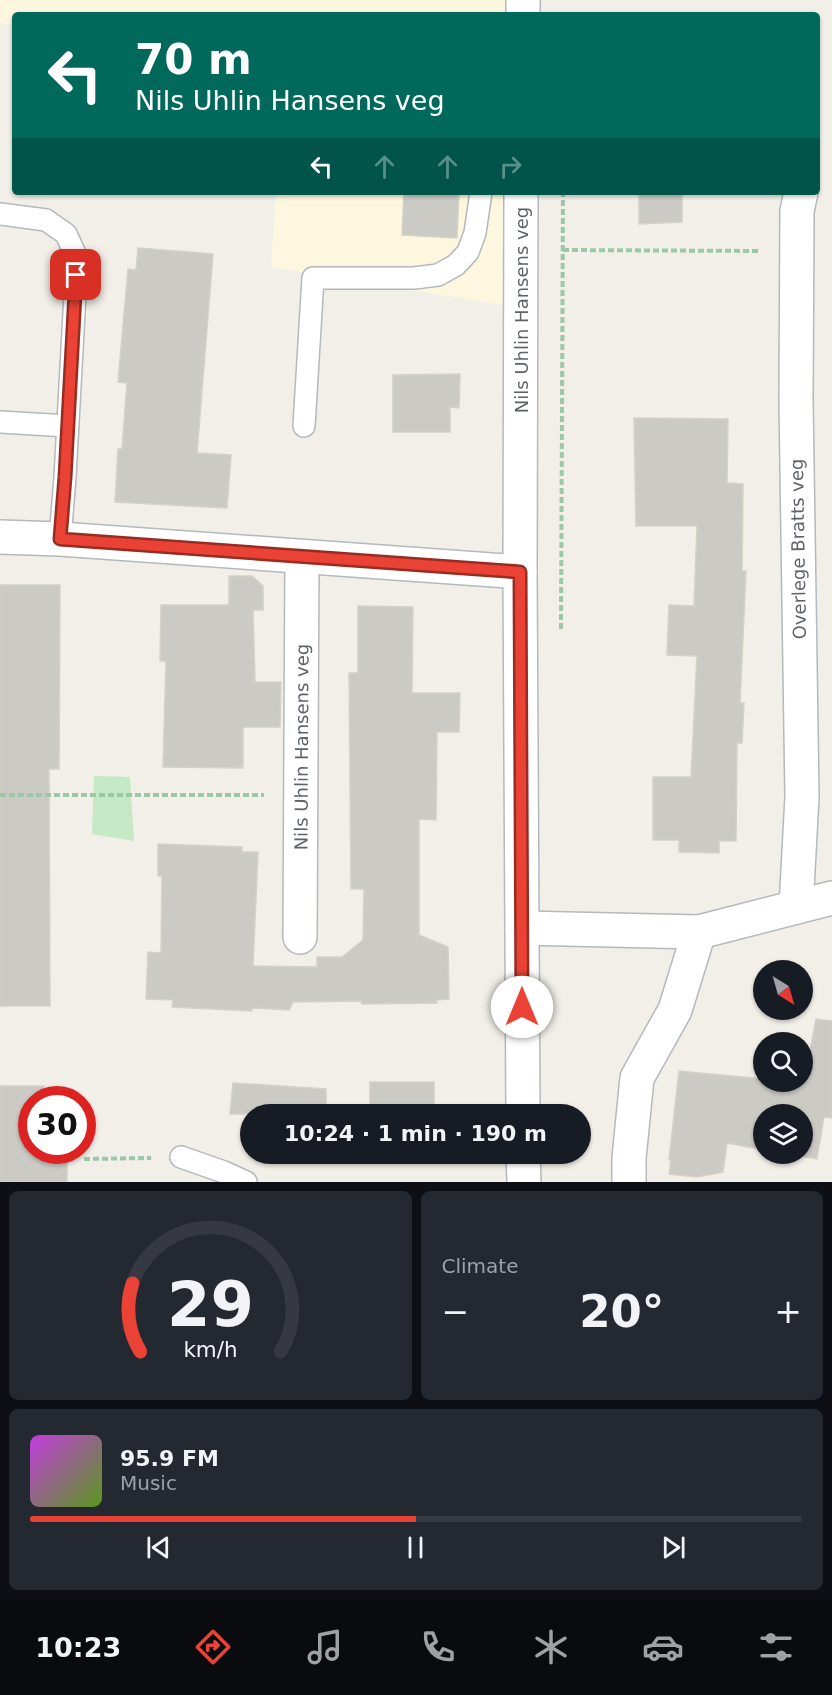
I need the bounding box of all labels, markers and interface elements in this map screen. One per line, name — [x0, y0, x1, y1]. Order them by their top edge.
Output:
text: 70 m — [135, 35, 252, 84]
icon: left — [36, 36, 114, 114]
text: Nils Uhlin Hansens veg — [135, 85, 445, 116]
icon: left — [305, 150, 338, 183]
icon: ahead — [368, 150, 401, 183]
icon: ahead — [431, 150, 464, 183]
icon: right — [494, 150, 527, 183]
street label: Nils Uhlin Hansens veg — [511, 207, 532, 413]
pin — [50, 249, 101, 300]
icon: arrive — [59, 258, 92, 291]
street label: Overlege Bratts veg — [786, 458, 810, 640]
street label: Nils Uhlin Hansens veg — [290, 644, 312, 850]
north arrow — [753, 960, 813, 1020]
map controls — [753, 960, 813, 1164]
position arrow — [490, 975, 554, 1039]
button: search — [753, 1032, 813, 1092]
speed limit sign: 30 — [18, 1086, 96, 1164]
button: layers — [753, 1104, 813, 1164]
text: 10:24 · 1 min · 190 m — [284, 1121, 547, 1146]
text: Climate — [442, 1254, 518, 1278]
text: 29 — [167, 1268, 254, 1341]
text: 20° — [579, 1285, 664, 1338]
text: − — [442, 1292, 469, 1331]
text: + — [774, 1292, 802, 1331]
text: km/h — [183, 1338, 237, 1363]
text: 95.9 FM — [120, 1446, 219, 1471]
text: Music — [120, 1471, 177, 1495]
icon: previous — [142, 1531, 175, 1564]
icon: pause — [399, 1531, 432, 1564]
icon: next — [657, 1531, 690, 1564]
icon: directions — [192, 1626, 234, 1668]
icon: music — [304, 1626, 346, 1668]
icon: phone — [417, 1626, 459, 1668]
icon: climate — [530, 1626, 572, 1668]
icon: car — [642, 1626, 684, 1668]
icon: filters — [755, 1626, 797, 1668]
text: 10:23 — [35, 1632, 121, 1663]

